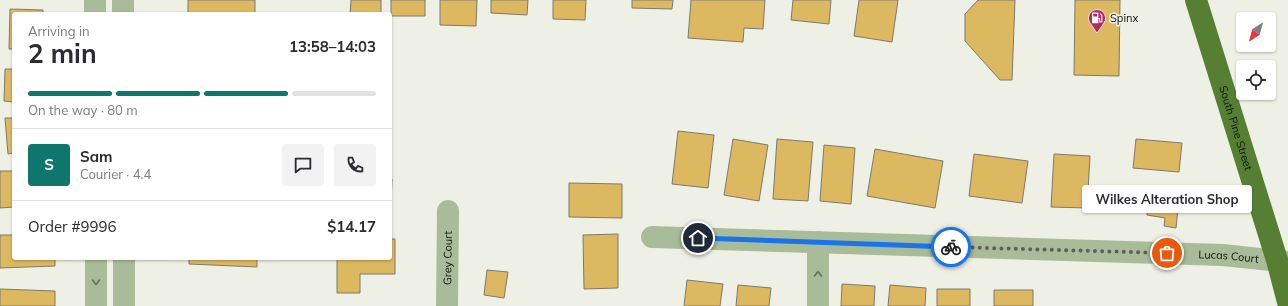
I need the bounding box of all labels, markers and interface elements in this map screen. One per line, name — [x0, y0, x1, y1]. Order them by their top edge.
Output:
fuel station icon: Spinx — [1087, 8, 1107, 33]
place label: Spinx — [1110, 11, 1139, 25]
north arrow — [1236, 12, 1276, 52]
map controls — [1236, 12, 1276, 100]
text: Arriving in — [28, 23, 90, 39]
text: 2 min — [28, 37, 97, 70]
text: 13:58–14:03 — [289, 37, 376, 56]
button: locate — [1236, 60, 1276, 100]
street label: South Pine Street — [1216, 84, 1256, 172]
text: On the way · 80 m — [28, 102, 138, 118]
button: chat — [282, 144, 324, 186]
button: phone — [334, 144, 376, 186]
text: Sam — [80, 147, 112, 166]
text: S — [44, 155, 54, 174]
text: Courier · 4.4 — [80, 166, 151, 182]
callout: Wilkes Alteration Shop — [1082, 185, 1252, 213]
text: Wilkes Alteration Shop — [1095, 191, 1239, 207]
text: Order #9996 — [28, 217, 116, 236]
text: $14.17 — [327, 217, 376, 236]
pin — [681, 221, 715, 255]
icon: home — [687, 227, 709, 249]
courier — [931, 227, 971, 267]
street label: Grey Court — [440, 231, 455, 285]
icon: bike — [940, 236, 962, 258]
pin — [1150, 236, 1184, 270]
icon: bag — [1156, 242, 1178, 264]
street label: Lucas Court — [1198, 247, 1260, 266]
one-way arrow — [814, 271, 822, 277]
one-way arrow — [92, 279, 100, 285]

